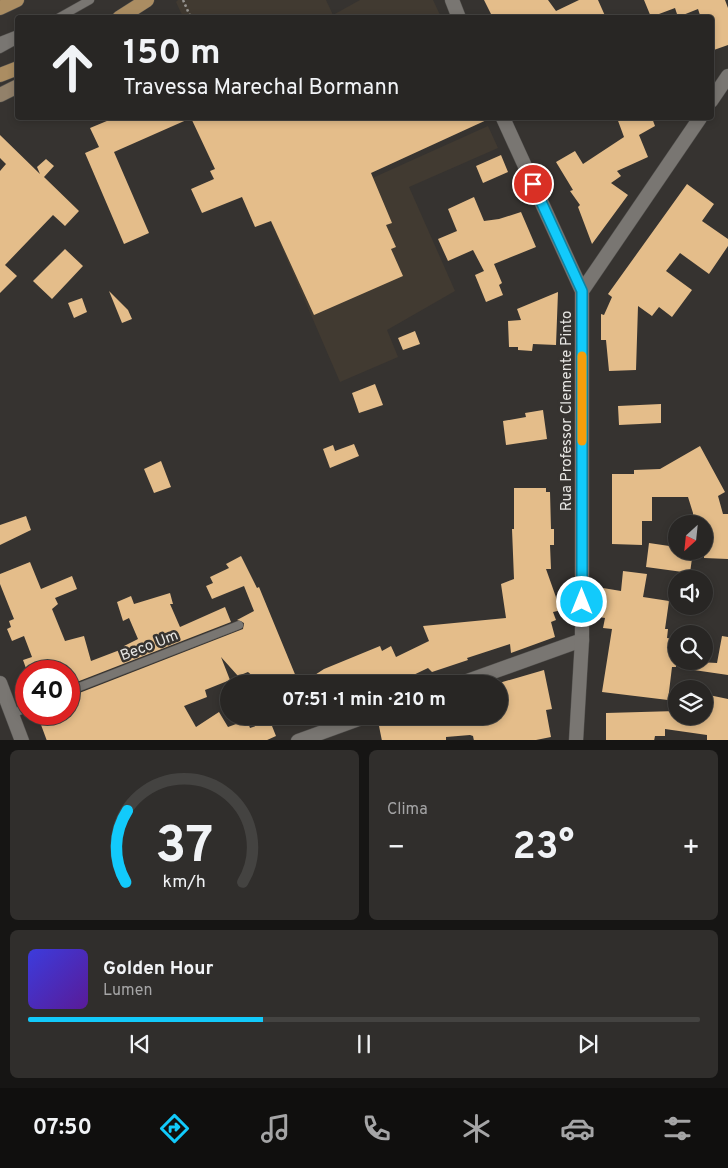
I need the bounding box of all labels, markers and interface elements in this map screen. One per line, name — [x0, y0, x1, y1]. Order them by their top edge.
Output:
text: 150 m — [123, 32, 221, 76]
icon: ahead — [40, 35, 105, 100]
text: Travessa Marechal Bormann — [123, 75, 400, 102]
pin — [512, 163, 554, 205]
icon: arrive — [519, 170, 547, 198]
street label: Rua Professor Clemente Pinto — [558, 311, 577, 511]
north arrow — [668, 515, 712, 560]
map controls — [668, 515, 713, 725]
button: sound — [668, 570, 713, 615]
position arrow — [555, 575, 607, 627]
button: search — [668, 625, 713, 670]
street label: Beco Um — [118, 627, 181, 666]
speed limit sign: 40 — [15, 660, 80, 725]
button: layers — [668, 680, 713, 725]
text: 07:51 · 1 min · 210 m — [282, 688, 446, 712]
text: Clima — [387, 800, 428, 820]
text: 37 — [155, 815, 214, 881]
text: 23° — [513, 824, 574, 873]
text: − — [387, 831, 405, 867]
text: + — [682, 831, 700, 867]
text: km/h — [163, 871, 206, 894]
text: Golden Hour — [103, 957, 214, 981]
text: Lumen — [103, 981, 153, 1001]
icon: previous — [126, 1030, 154, 1058]
icon: pause — [350, 1030, 378, 1058]
icon: next — [574, 1030, 602, 1058]
icon: directions — [157, 1111, 192, 1146]
icon: music — [258, 1111, 293, 1146]
icon: phone — [359, 1111, 394, 1146]
icon: climate — [459, 1111, 494, 1146]
icon: car — [560, 1111, 595, 1146]
icon: filters — [660, 1111, 695, 1146]
text: 07:50 — [33, 1115, 92, 1142]

